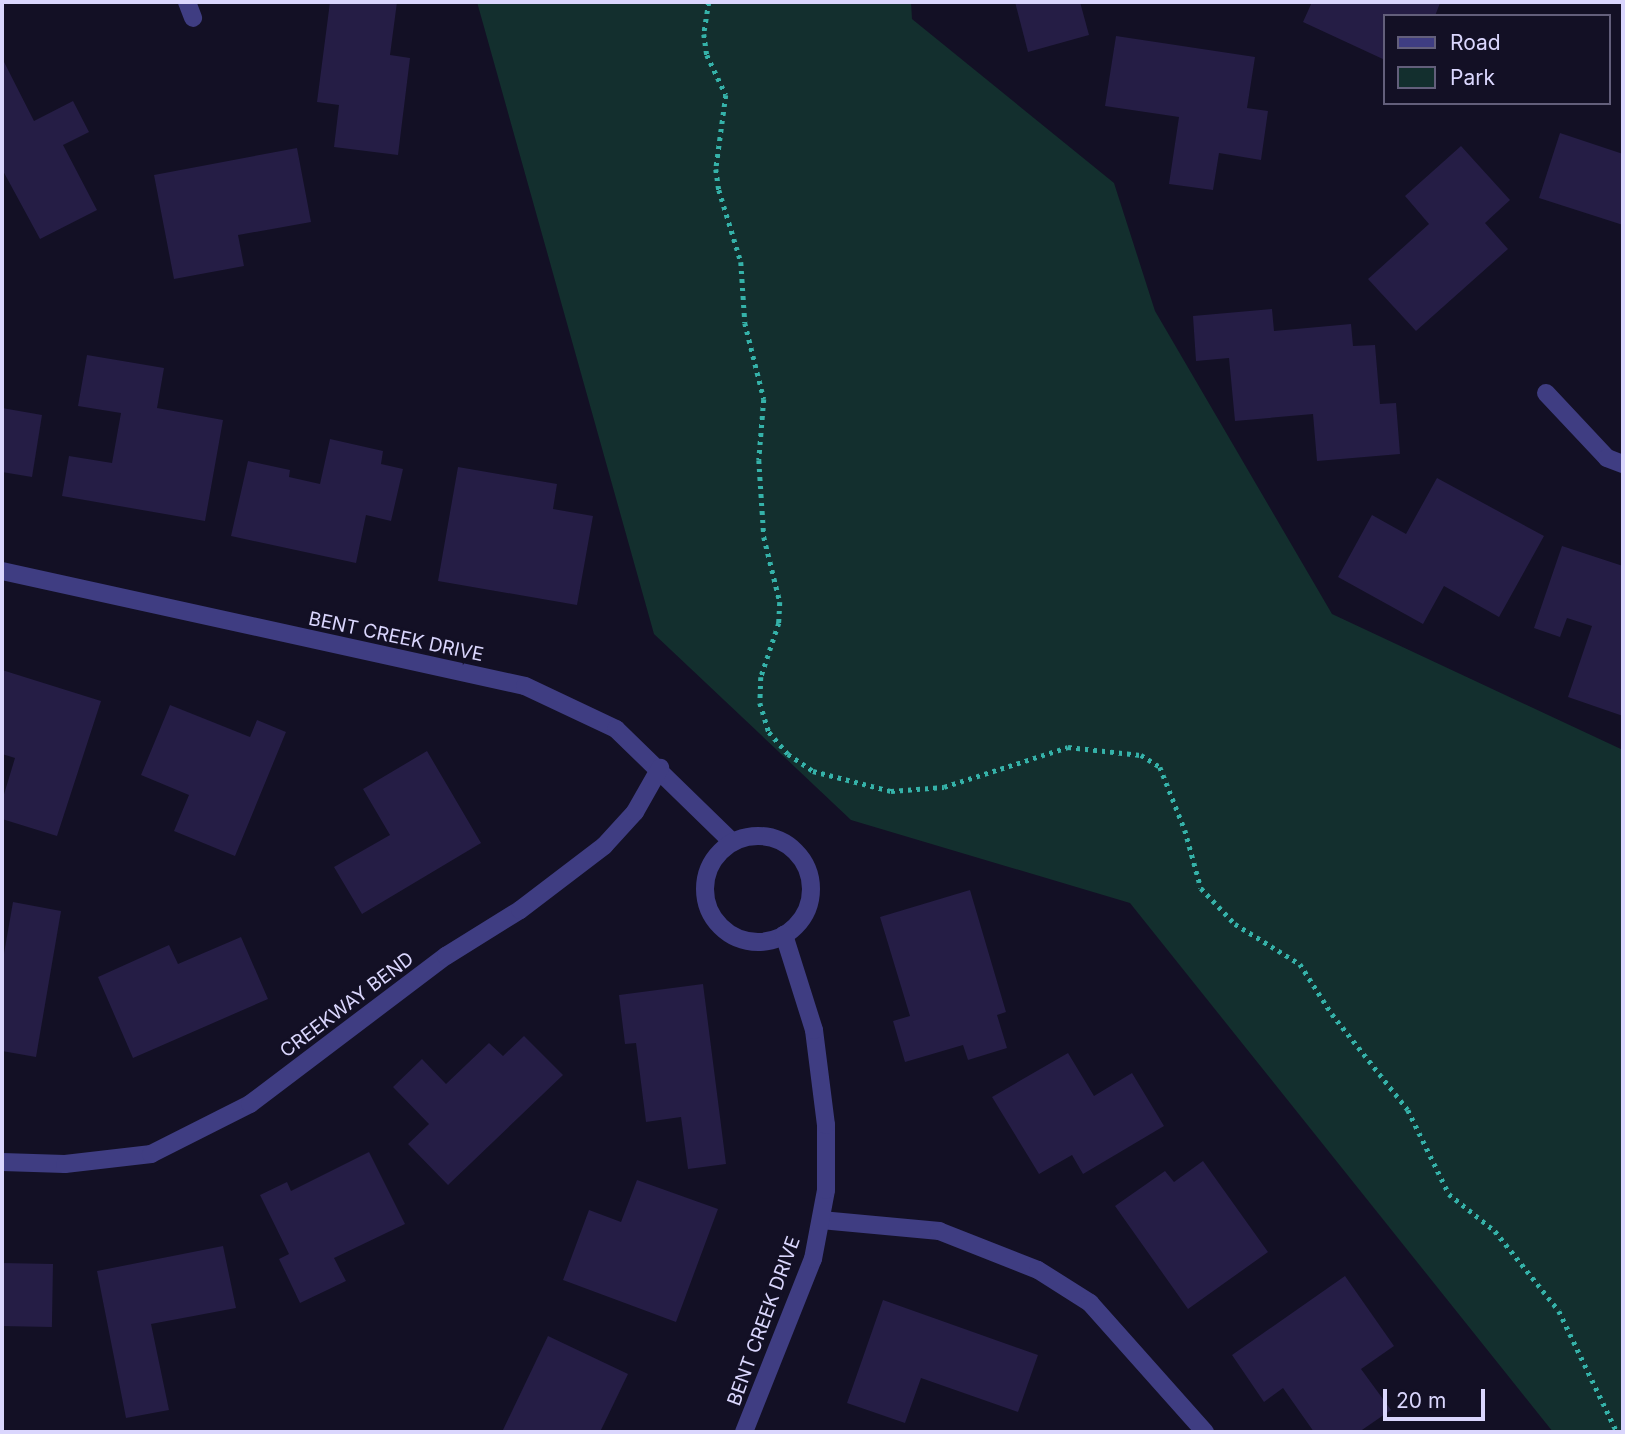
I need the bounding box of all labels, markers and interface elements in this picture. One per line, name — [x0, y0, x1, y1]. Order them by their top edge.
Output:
legend — [1384, 14, 1611, 105]
text: Road — [1450, 30, 1501, 55]
text: Park — [1450, 65, 1495, 90]
street label: BENT CREEK DRIVE — [306, 607, 486, 667]
street label: CREEKWAY BEND — [276, 947, 418, 1063]
street label: BENT CREEK DRIVE — [723, 1233, 805, 1409]
scale bar — [1387, 1374, 1488, 1418]
text: 20 m — [1396, 1388, 1446, 1413]

